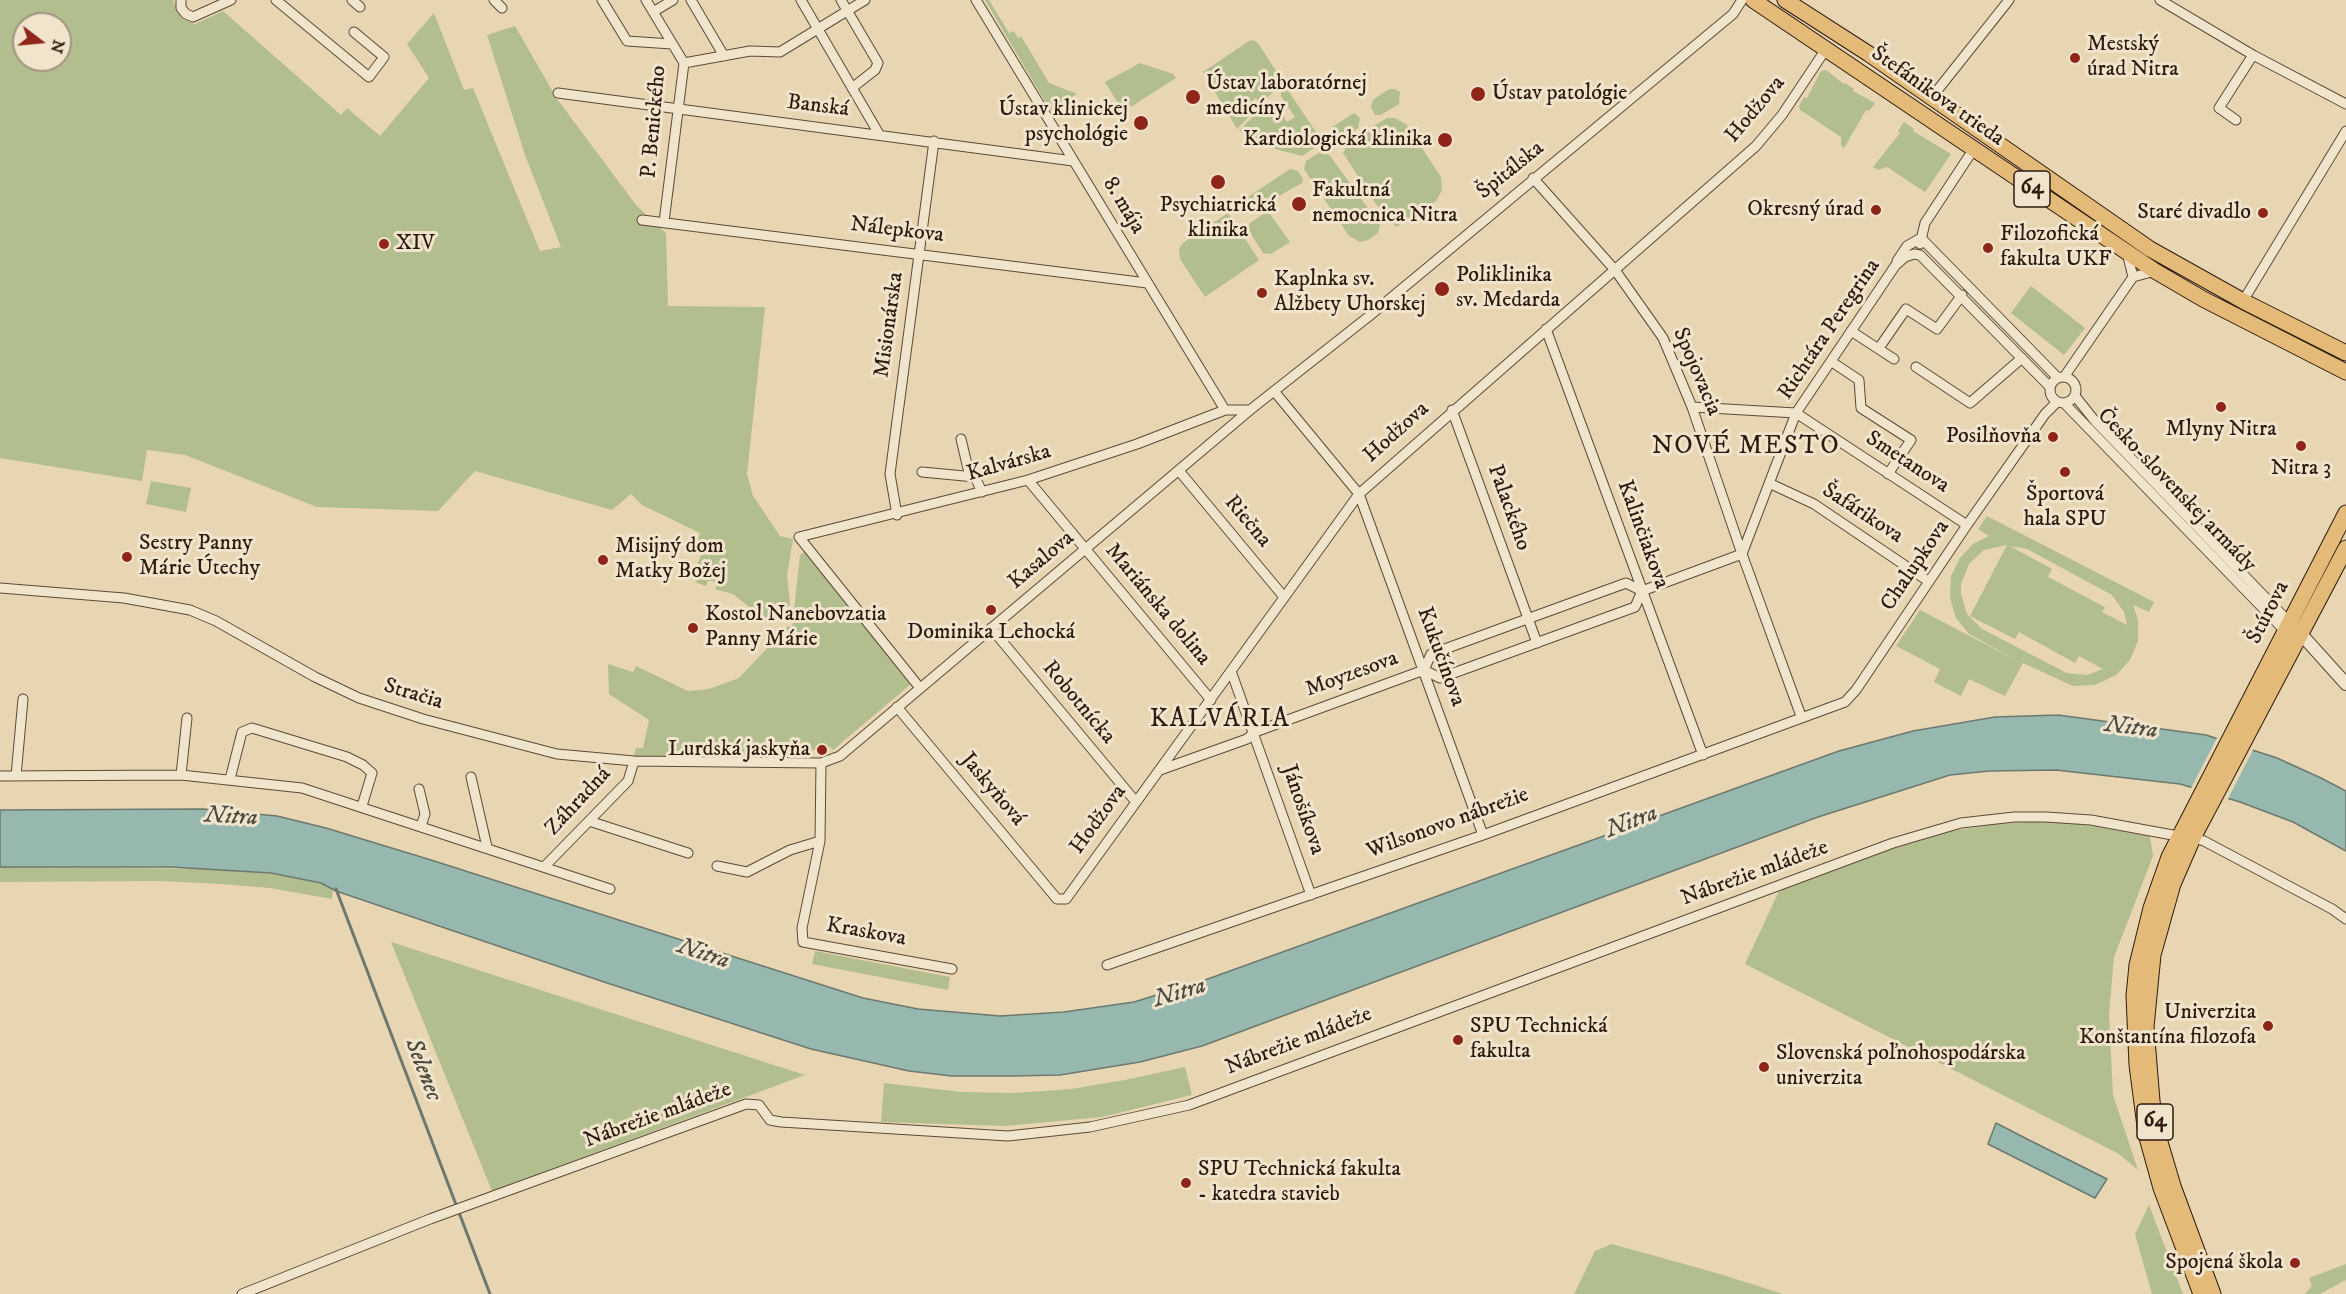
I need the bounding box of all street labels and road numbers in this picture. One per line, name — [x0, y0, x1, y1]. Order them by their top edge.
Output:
street label: Štefánikova trieda — [1865, 41, 2009, 153]
street label: P. Benického — [637, 64, 673, 180]
street label: Hodžova — [1720, 71, 1792, 149]
street label: Banská — [785, 90, 851, 124]
street label: Špitálska — [1472, 136, 1550, 206]
road number: 64 — [2014, 171, 2050, 207]
street label: 8. mája — [1096, 173, 1150, 239]
street label: Nálepkova — [849, 212, 945, 250]
street label: Richtára Peregrina — [1773, 255, 1887, 405]
street label: Misionárska — [870, 271, 910, 379]
street label: Spojovacia — [1666, 324, 1726, 420]
street label: Hodžova — [1359, 397, 1435, 469]
street label: Česko-slovenskej armády — [2091, 403, 2261, 579]
street label: Smetanova — [1860, 426, 1954, 500]
street label: Kalvárska — [964, 439, 1054, 489]
street label: Palackého — [1480, 461, 1536, 555]
street label: Kalinčiakova — [1610, 477, 1674, 593]
street label: Šafárikova — [1816, 478, 1908, 550]
street label: Riečna — [1218, 491, 1276, 553]
street label: Chalupkova — [1876, 515, 1956, 617]
street label: Kasalova — [1004, 526, 1080, 596]
street label: Mariánska dolina — [1098, 539, 1216, 671]
street label: Štúrova — [2242, 577, 2296, 649]
street label: Kukučínova — [1410, 604, 1470, 710]
street label: Moyzesova — [1302, 646, 1402, 704]
street label: Robotnícka — [1036, 656, 1120, 750]
street label: Stračia — [380, 674, 446, 716]
street label: Jaskyňová — [954, 748, 1030, 832]
street label: Záhradná — [541, 762, 617, 842]
street label: Jánošíkova — [1274, 762, 1330, 858]
street label: Hodžova — [1065, 780, 1133, 860]
street label: Wilsonovo nábrežie — [1363, 782, 1533, 866]
street label: Nábrežie mládeže — [1678, 835, 1832, 913]
street label: Kraskova — [824, 913, 908, 953]
street label: Nábrežie mládeže — [1222, 1002, 1376, 1082]
street label: Nábrežie mládeže — [581, 1077, 735, 1155]
road number: 64 — [2137, 1104, 2173, 1140]

